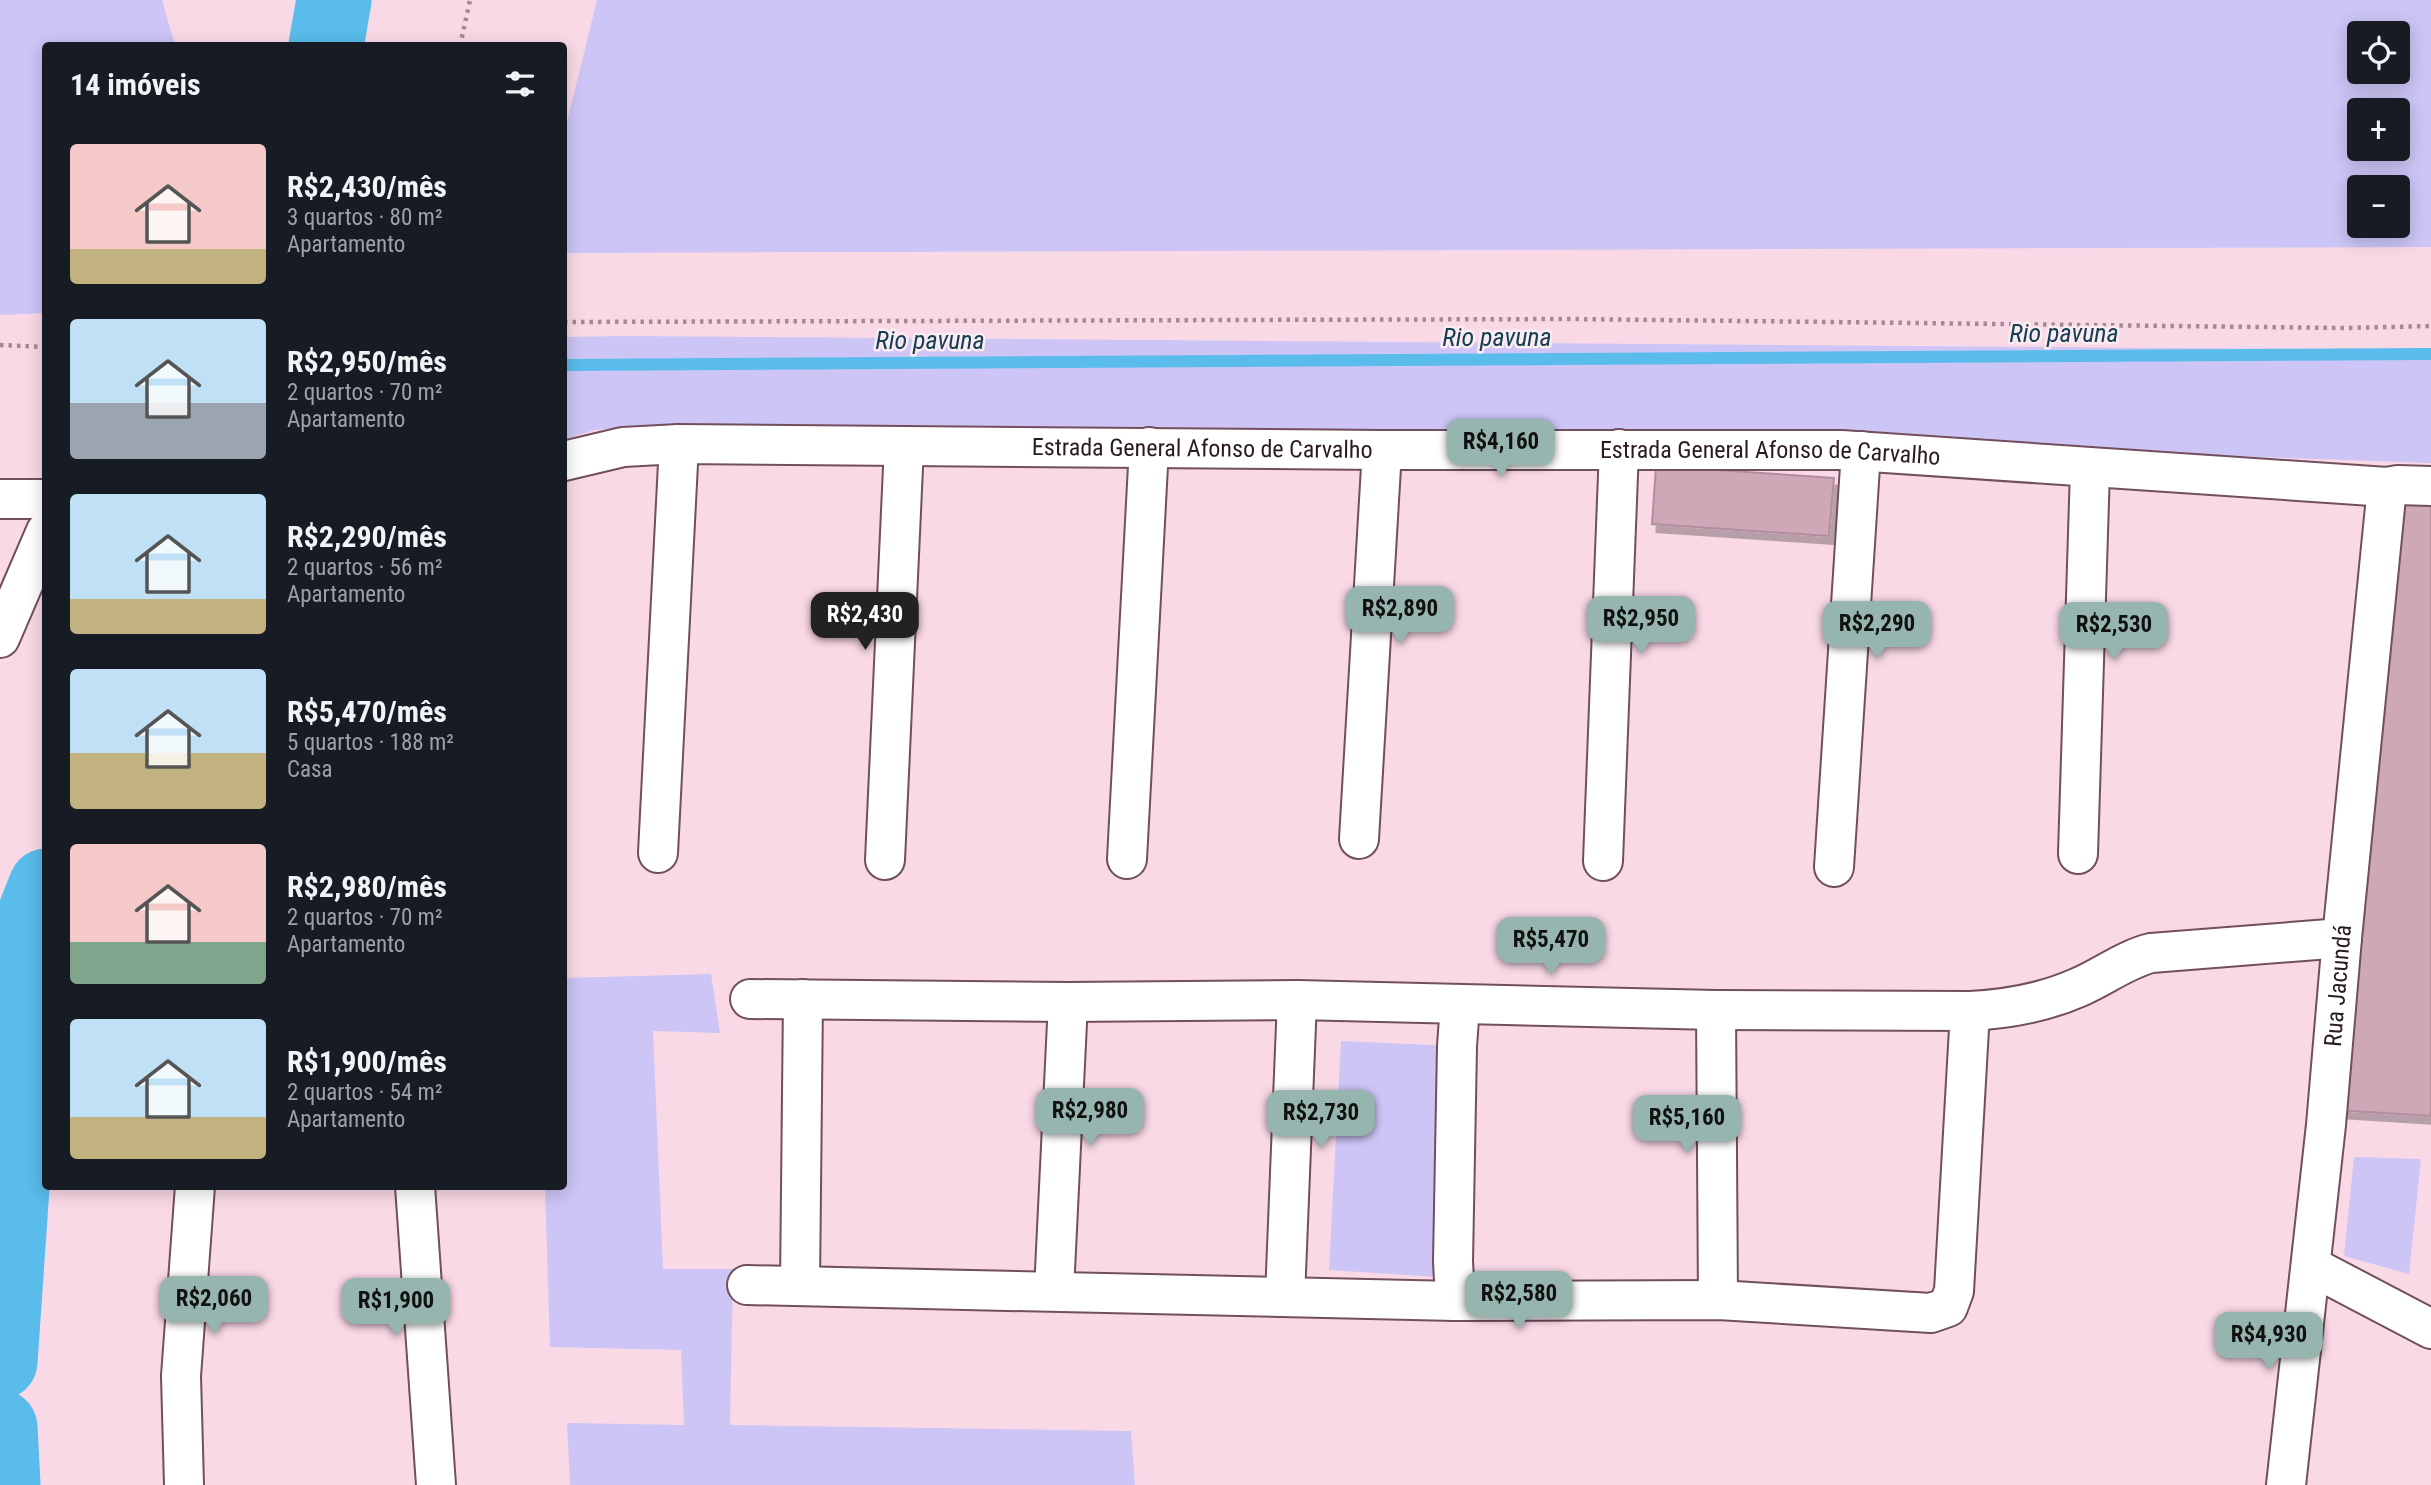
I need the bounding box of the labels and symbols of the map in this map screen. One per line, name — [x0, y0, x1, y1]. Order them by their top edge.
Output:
water label: Rio pavuna — [2009, 318, 2119, 348]
water label: Rio pavuna — [1442, 322, 1552, 352]
water label: Rio pavuna — [875, 325, 985, 355]
pin: R$4,160 — [1436, 420, 1566, 479]
street label: Estrada General Afonso de Carvalho — [1032, 433, 1373, 464]
street label: Estrada General Afonso de Carvalho — [1600, 436, 1941, 471]
pin: R$2,890 — [1335, 586, 1465, 646]
pin: R$2,430 — [800, 592, 930, 652]
pin: R$2,950 — [1576, 596, 1706, 656]
pin: R$2,290 — [1812, 602, 1942, 661]
pin: R$2,530 — [2049, 602, 2179, 662]
pin: R$5,470 — [1486, 918, 1616, 977]
street label: Rua Jacundá — [2319, 923, 2357, 1048]
pin: R$2,980 — [1025, 1088, 1155, 1148]
pin: R$2,730 — [1256, 1090, 1386, 1150]
pin: R$5,160 — [1622, 1096, 1752, 1155]
pin: R$2,580 — [1454, 1272, 1584, 1331]
pin: R$2,060 — [149, 1276, 279, 1336]
pin: R$1,900 — [331, 1278, 461, 1338]
pin: R$4,930 — [2204, 1312, 2334, 1372]

